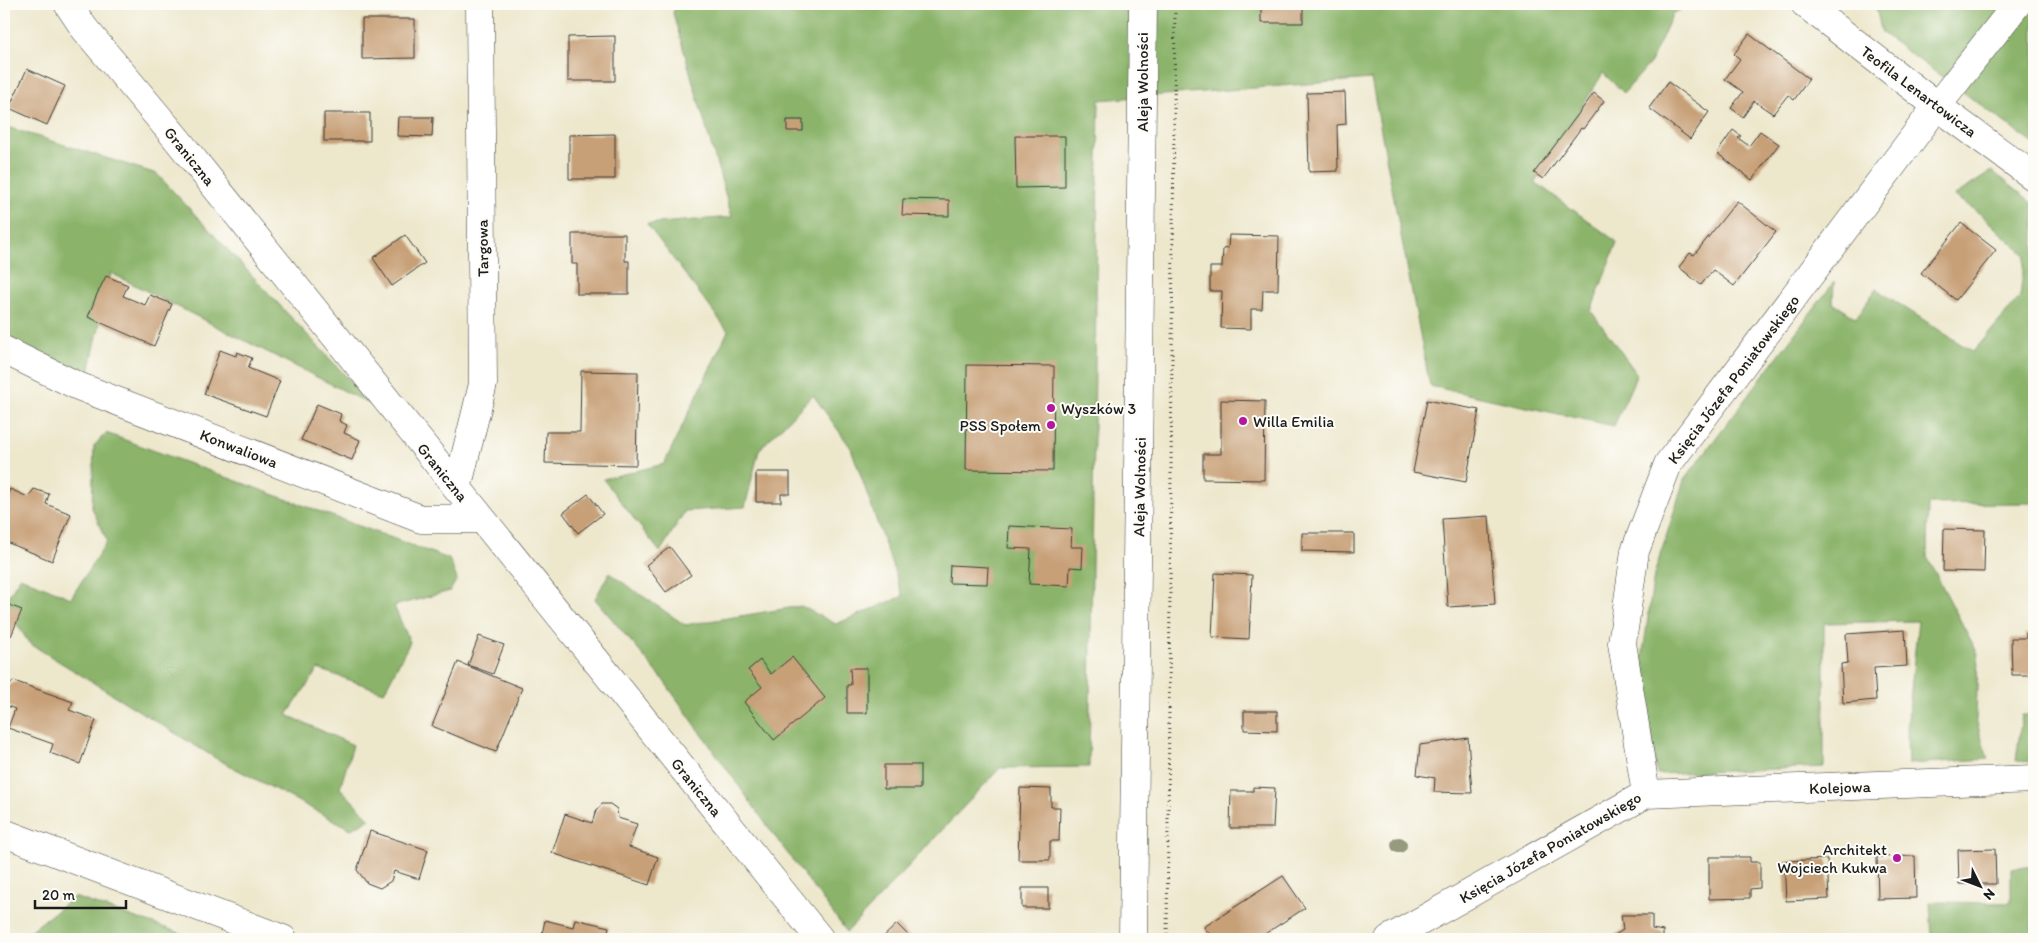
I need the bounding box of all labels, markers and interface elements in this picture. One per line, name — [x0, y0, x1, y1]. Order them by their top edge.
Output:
street label: Aleja Wolności — [1133, 32, 1152, 132]
street label: Teofila Lenartowicza — [1857, 42, 1980, 141]
street label: Graniczna — [160, 123, 219, 190]
street label: Targowa — [472, 218, 493, 277]
street label: Księcia Józefa Poniatowskiego — [1664, 291, 1803, 468]
place label: Wyszków 3 — [1061, 399, 1137, 418]
marker: Wyszków 3 — [1045, 402, 1057, 414]
place label: Willa Emilia — [1253, 412, 1334, 431]
marker: Willa Emilia — [1237, 415, 1249, 427]
place label: PSS Społem — [960, 416, 1041, 435]
marker: PSS Społem — [1045, 419, 1057, 431]
street label: Konwaliowa — [197, 425, 280, 472]
street label: Aleja Wolności — [1129, 437, 1150, 537]
street label: Graniczna — [413, 439, 472, 506]
street label: Graniczna — [667, 754, 726, 821]
street label: Kolejowa — [1809, 777, 1872, 798]
street label: Księcia Józefa Poniatowskiego — [1456, 787, 1645, 907]
place label: Architekt Wojciech Kukwa — [1777, 840, 1887, 877]
marker: Architekt Wojciech Kukwa — [1891, 852, 1903, 864]
north arrow — [1956, 860, 2006, 910]
scale bar — [35, 878, 126, 910]
text: N — [1980, 885, 1999, 904]
text: 20 m — [42, 886, 76, 904]

